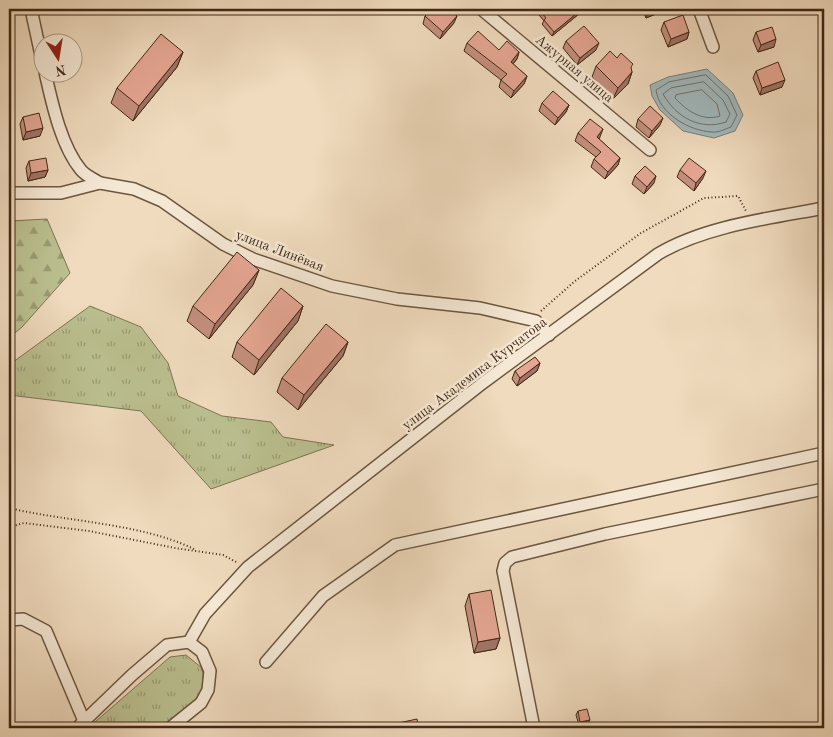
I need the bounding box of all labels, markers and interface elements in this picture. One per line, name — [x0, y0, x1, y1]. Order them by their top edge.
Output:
north arrow — [32, 32, 82, 82]
street label: Ажурная улица — [533, 32, 616, 105]
text: N — [54, 62, 67, 78]
street label: улица Линёвая — [234, 228, 326, 274]
street label: улица Академика Курчатова — [400, 315, 550, 433]

